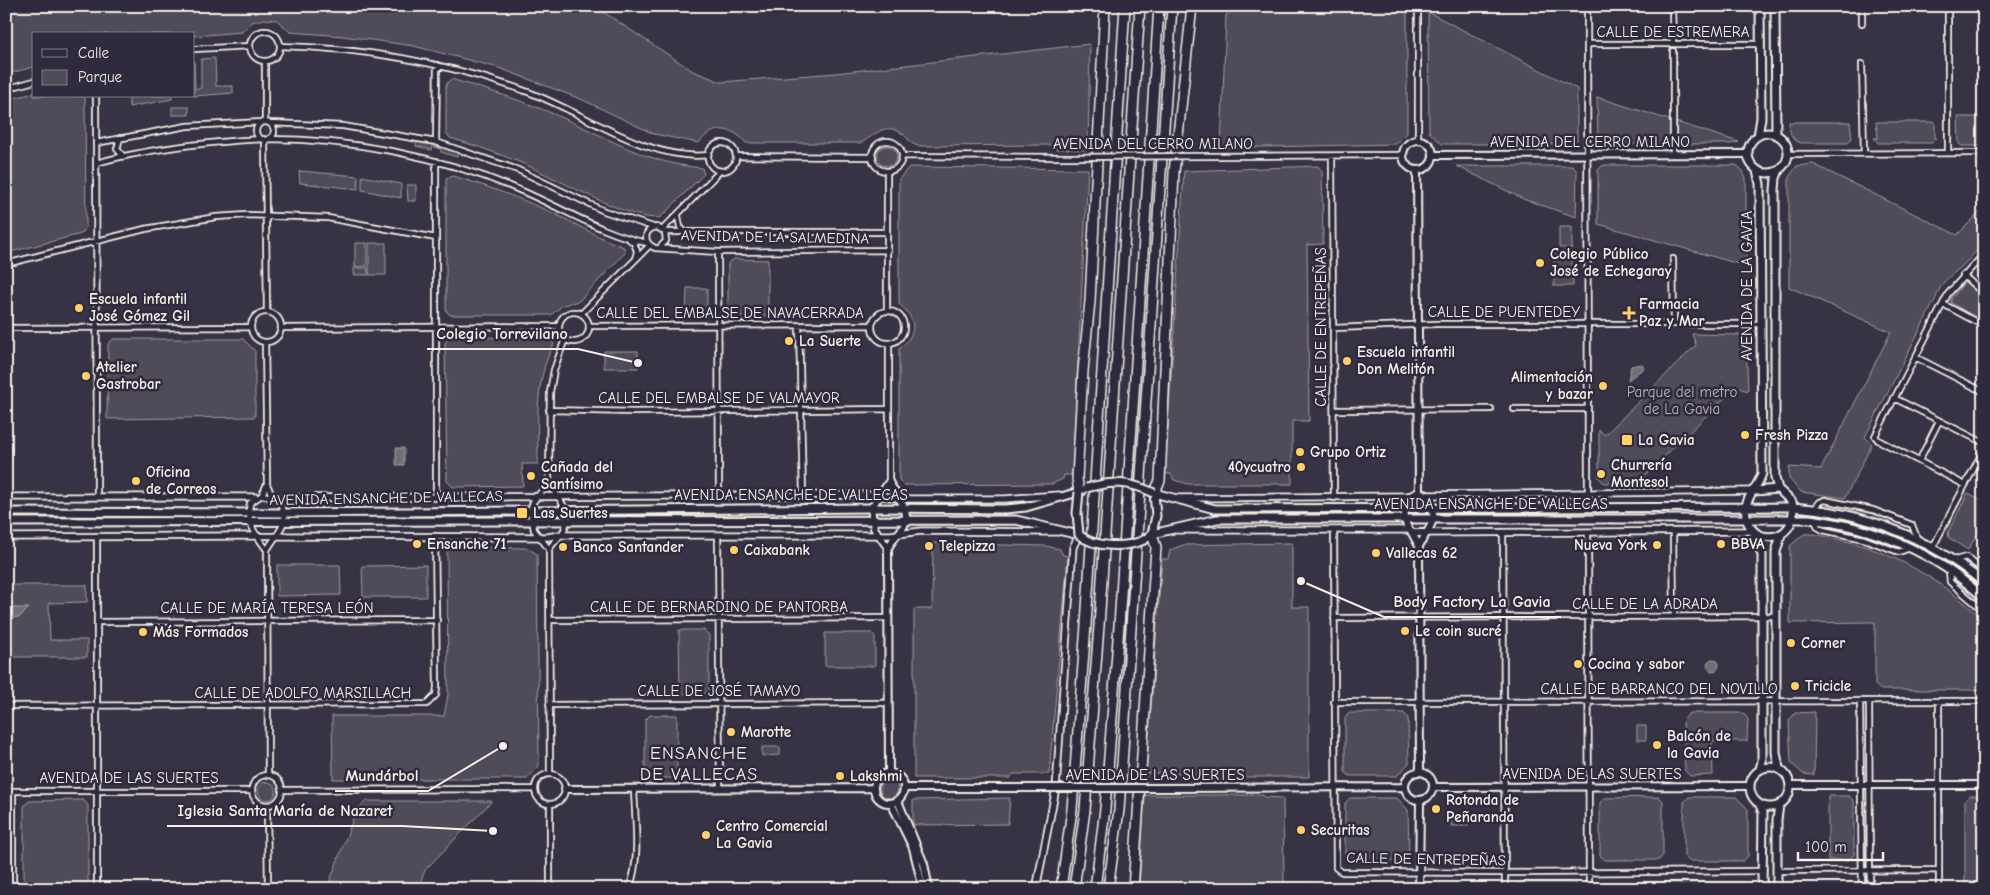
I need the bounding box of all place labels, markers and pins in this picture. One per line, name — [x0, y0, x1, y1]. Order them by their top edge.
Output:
place label: Colegio Público José de Echegaray — [1550, 245, 1672, 280]
marker: Colegio Público José de Echegaray — [1534, 257, 1546, 269]
place label: Escuela infantil José Gómez Gil — [89, 290, 190, 325]
place label: Farmacia Paz y Mar — [1639, 295, 1705, 330]
marker: Escuela infantil José Gómez Gil — [73, 302, 85, 314]
marker: Farmacia Paz y Mar — [1623, 307, 1635, 319]
callout: Colegio Torrevilano — [427, 318, 578, 349]
place label: La Suerte — [799, 332, 861, 350]
marker: La Suerte — [783, 335, 795, 347]
place label: Escuela infantil Don Melitón — [1357, 343, 1455, 378]
marker: Escuela infantil Don Melitón — [1341, 355, 1353, 367]
place label: Atelier Gastrobar — [96, 358, 161, 393]
place label: Alimentación y bazar — [1511, 368, 1593, 403]
marker: Atelier Gastrobar — [80, 370, 92, 382]
marker: Alimentación y bazar — [1597, 380, 1609, 392]
place label: Fresh Pizza — [1755, 426, 1828, 444]
marker: Fresh Pizza — [1739, 429, 1751, 441]
place label: La Gavia — [1638, 431, 1695, 449]
marker: La Gavia — [1620, 433, 1634, 447]
place label: Grupo Ortiz — [1310, 443, 1386, 461]
marker: Grupo Ortiz — [1294, 446, 1306, 458]
place label: Churrería Montesol — [1611, 456, 1672, 491]
place label: Cañada del Santísimo — [541, 458, 613, 493]
place label: 40ycuatro — [1228, 458, 1291, 476]
marker: 40ycuatro — [1295, 461, 1307, 473]
place label: Oficina de Correos — [146, 463, 216, 498]
marker: Churrería Montesol — [1595, 468, 1607, 480]
marker: Cañada del Santísimo — [525, 470, 537, 482]
marker: Oficina de Correos — [130, 475, 142, 487]
place label: Las Suertes — [533, 504, 608, 522]
marker: Las Suertes — [515, 506, 529, 520]
place label: Ensanche 71 — [427, 535, 507, 553]
place label: BBVA — [1731, 535, 1765, 553]
place label: Nueva York — [1574, 536, 1648, 554]
place label: Telepizza — [939, 537, 996, 555]
marker: Ensanche 71 — [411, 538, 423, 550]
place label: Banco Santander — [573, 538, 684, 556]
marker: BBVA — [1715, 538, 1727, 550]
marker: Nueva York — [1651, 539, 1663, 551]
marker: Telepizza — [923, 540, 935, 552]
marker: Banco Santander — [557, 541, 569, 553]
place label: Caixabank — [744, 541, 811, 559]
marker: Caixabank — [728, 544, 740, 556]
place label: Vallecas 62 — [1386, 544, 1457, 562]
marker: Vallecas 62 — [1370, 547, 1382, 559]
callout: Body Factory La Gavia — [1384, 586, 1561, 617]
place label: Le coin sucré — [1415, 622, 1502, 640]
place label: Más Formados — [153, 623, 248, 641]
marker: Le coin sucré — [1399, 625, 1411, 637]
marker: Más Formados — [137, 626, 149, 638]
place label: Corner — [1801, 634, 1845, 652]
marker: Corner — [1785, 637, 1797, 649]
place label: Cocina y sabor — [1588, 655, 1684, 673]
marker: Cocina y sabor — [1572, 658, 1584, 670]
place label: Tricicle — [1805, 677, 1851, 695]
marker: Tricicle — [1789, 680, 1801, 692]
place label: Marotte — [741, 723, 791, 741]
marker: Marotte — [725, 726, 737, 738]
place label: Balcón de la Gavia — [1667, 727, 1731, 762]
marker: Balcón de la Gavia — [1651, 739, 1663, 751]
callout: Mundárbol — [335, 760, 428, 791]
place label: Lakshmi — [850, 767, 903, 785]
marker: Lakshmi — [834, 770, 846, 782]
place label: Rotonda de Peñaranda — [1446, 791, 1519, 826]
callout: Iglesia Santa María de Nazaret — [167, 795, 402, 826]
marker: Rotonda de Peñaranda — [1430, 803, 1442, 815]
place label: Centro Comercial La Gavia — [716, 817, 828, 852]
place label: Securitas — [1311, 821, 1370, 839]
marker: Securitas — [1295, 824, 1307, 836]
marker: Centro Comercial La Gavia — [700, 829, 712, 841]

